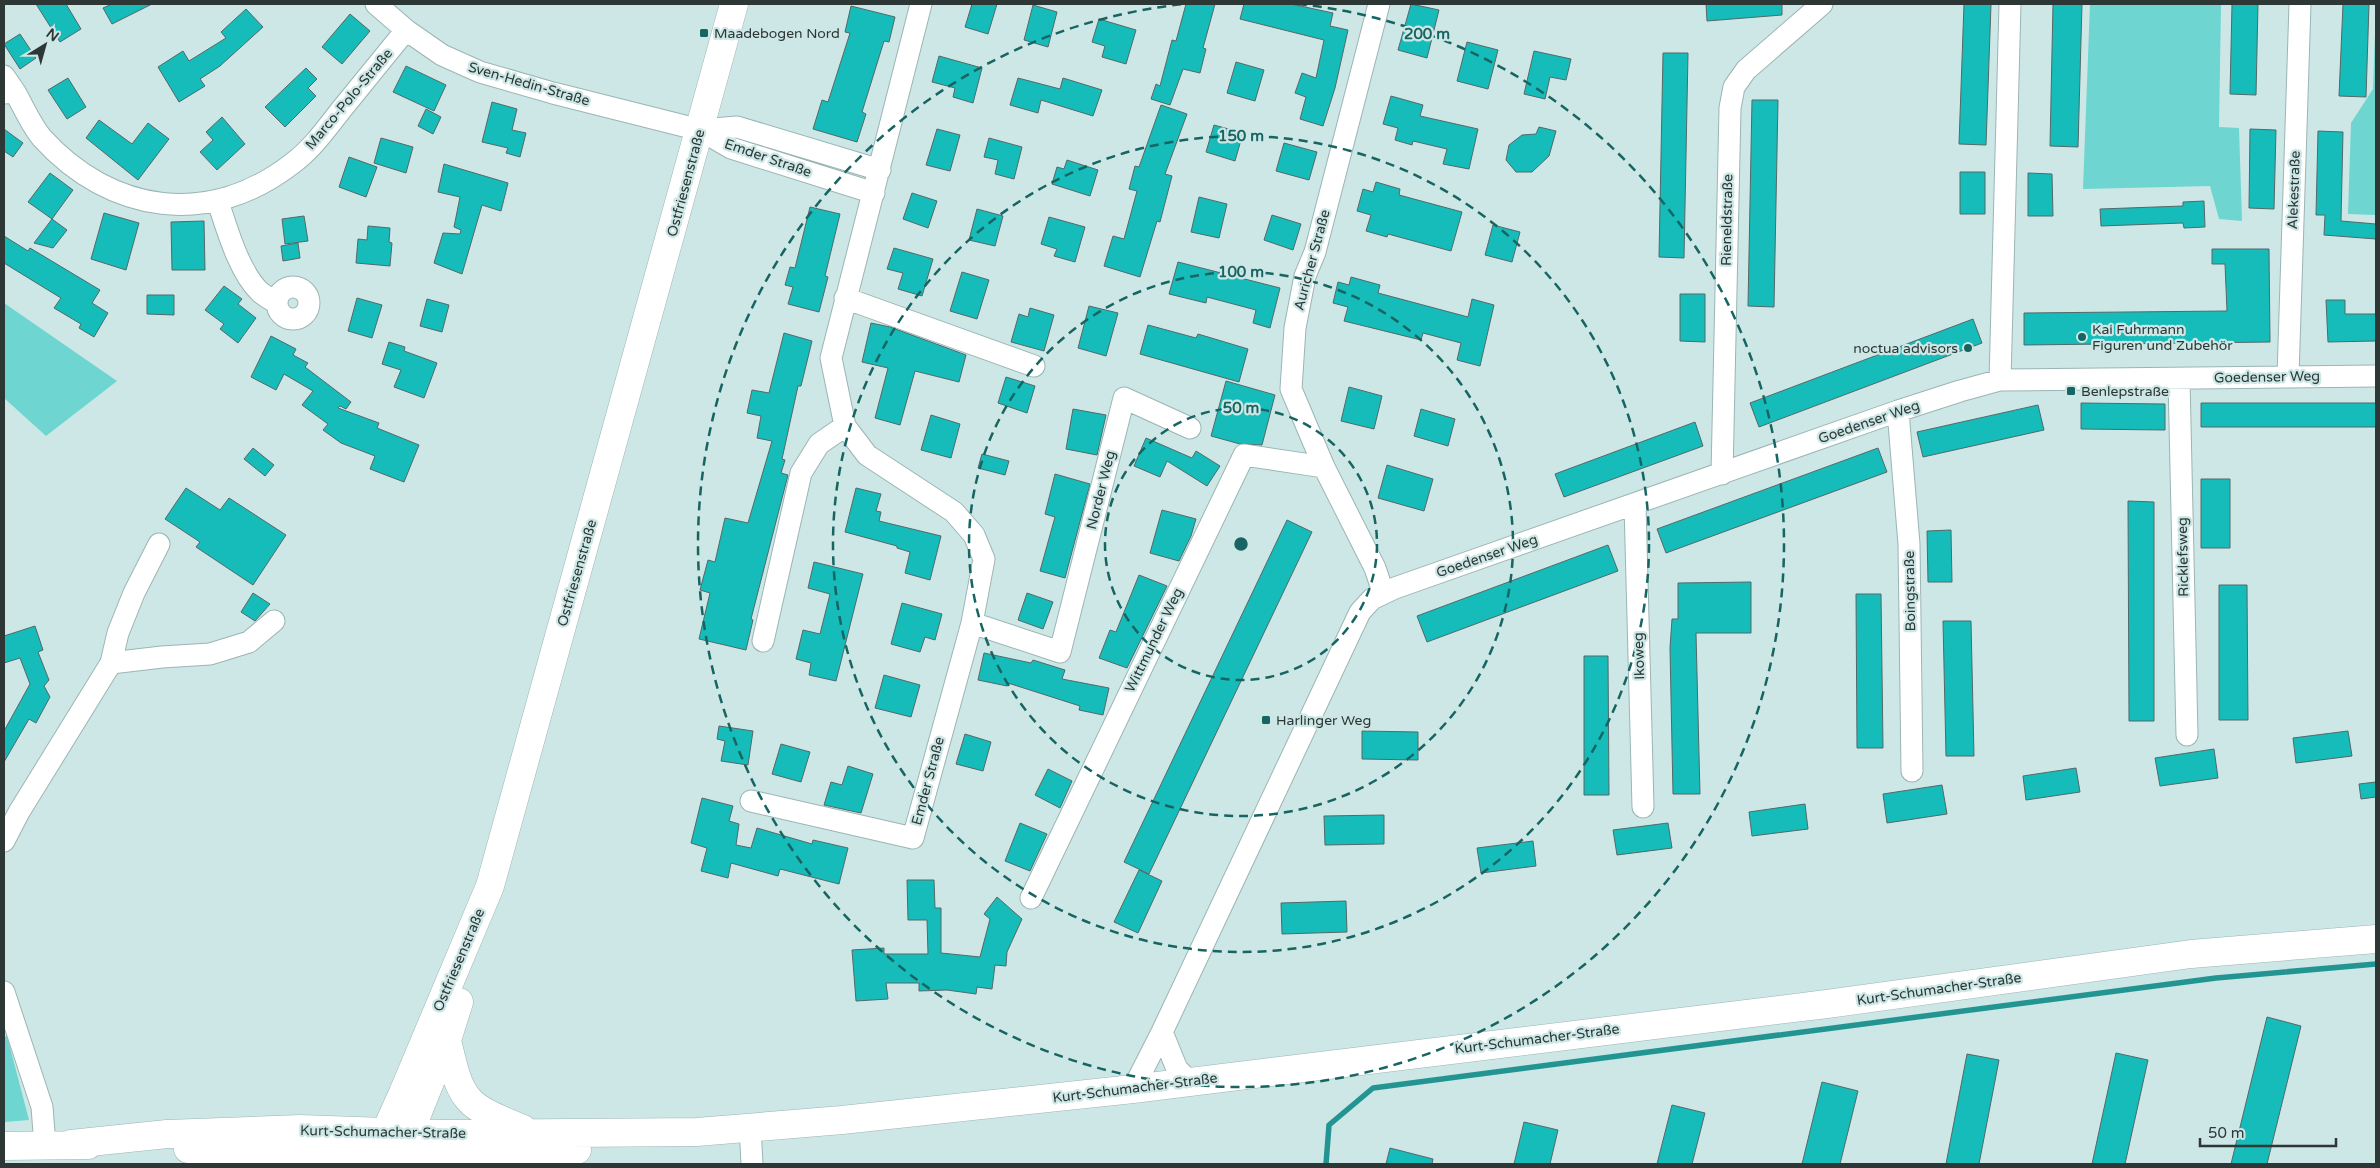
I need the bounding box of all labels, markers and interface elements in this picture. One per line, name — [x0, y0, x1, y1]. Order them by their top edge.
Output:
north arrow — [20, 20, 70, 70]
text: N — [43, 25, 62, 45]
place label: Maadebogen Nord — [714, 25, 840, 42]
text: 200 m — [1404, 25, 1450, 43]
marker: Maadebogen Nord — [698, 27, 710, 39]
street label: Marco-Polo-Straße — [302, 45, 396, 153]
street label: Sven-Hedin-Straße — [466, 59, 592, 109]
street label: Ostfriesenstraße — [664, 127, 708, 238]
text: 150 m — [1218, 127, 1264, 145]
street label: Emder Straße — [722, 135, 814, 181]
street label: Alekestraße — [2284, 150, 2304, 230]
street label: Rieneldstraße — [1718, 174, 1736, 266]
street label: Auricher Straße — [1290, 208, 1334, 312]
text: 100 m — [1218, 263, 1264, 281]
place label: Kai Fuhrmann Figuren und Zubehör — [2092, 321, 2233, 354]
marker: Kai Fuhrmann Figuren und Zubehör — [2076, 331, 2088, 343]
place label: noctua advisors — [1853, 340, 1958, 357]
marker: noctua advisors — [1962, 342, 1974, 354]
street label: Goedenser Weg — [2214, 368, 2320, 386]
place label: Benlepstraße — [2081, 383, 2169, 400]
marker: Benlepstraße — [2065, 385, 2077, 397]
street label: Goedenser Weg — [1816, 397, 1922, 447]
text: 50 m — [1223, 399, 1259, 417]
street label: Norder Weg — [1083, 449, 1119, 531]
street label: Ricklefsweg — [2174, 517, 2192, 597]
street label: Ostfriesenstraße — [554, 518, 600, 628]
street label: Goedenser Weg — [1434, 531, 1540, 581]
centre of rings — [1232, 535, 1250, 553]
street label: Boingstraße — [1901, 550, 1919, 631]
street label: Wittmunder Weg — [1121, 585, 1187, 695]
street label: Ikoweg — [1630, 632, 1648, 680]
place label: Harlinger Weg — [1276, 712, 1371, 729]
marker: Harlinger Weg — [1260, 714, 1272, 726]
street label: Emder Straße — [908, 735, 948, 827]
street label: Ostfriesenstraße — [430, 906, 488, 1014]
street label: Kurt-Schumacher-Straße — [1856, 969, 2022, 1009]
street label: Kurt-Schumacher-Straße — [1454, 1020, 1620, 1058]
street label: Kurt-Schumacher-Straße — [1052, 1069, 1218, 1107]
scale bar — [2200, 1116, 2336, 1148]
street label: Kurt-Schumacher-Straße — [300, 1122, 466, 1142]
text: 50 m — [2208, 1124, 2245, 1142]

